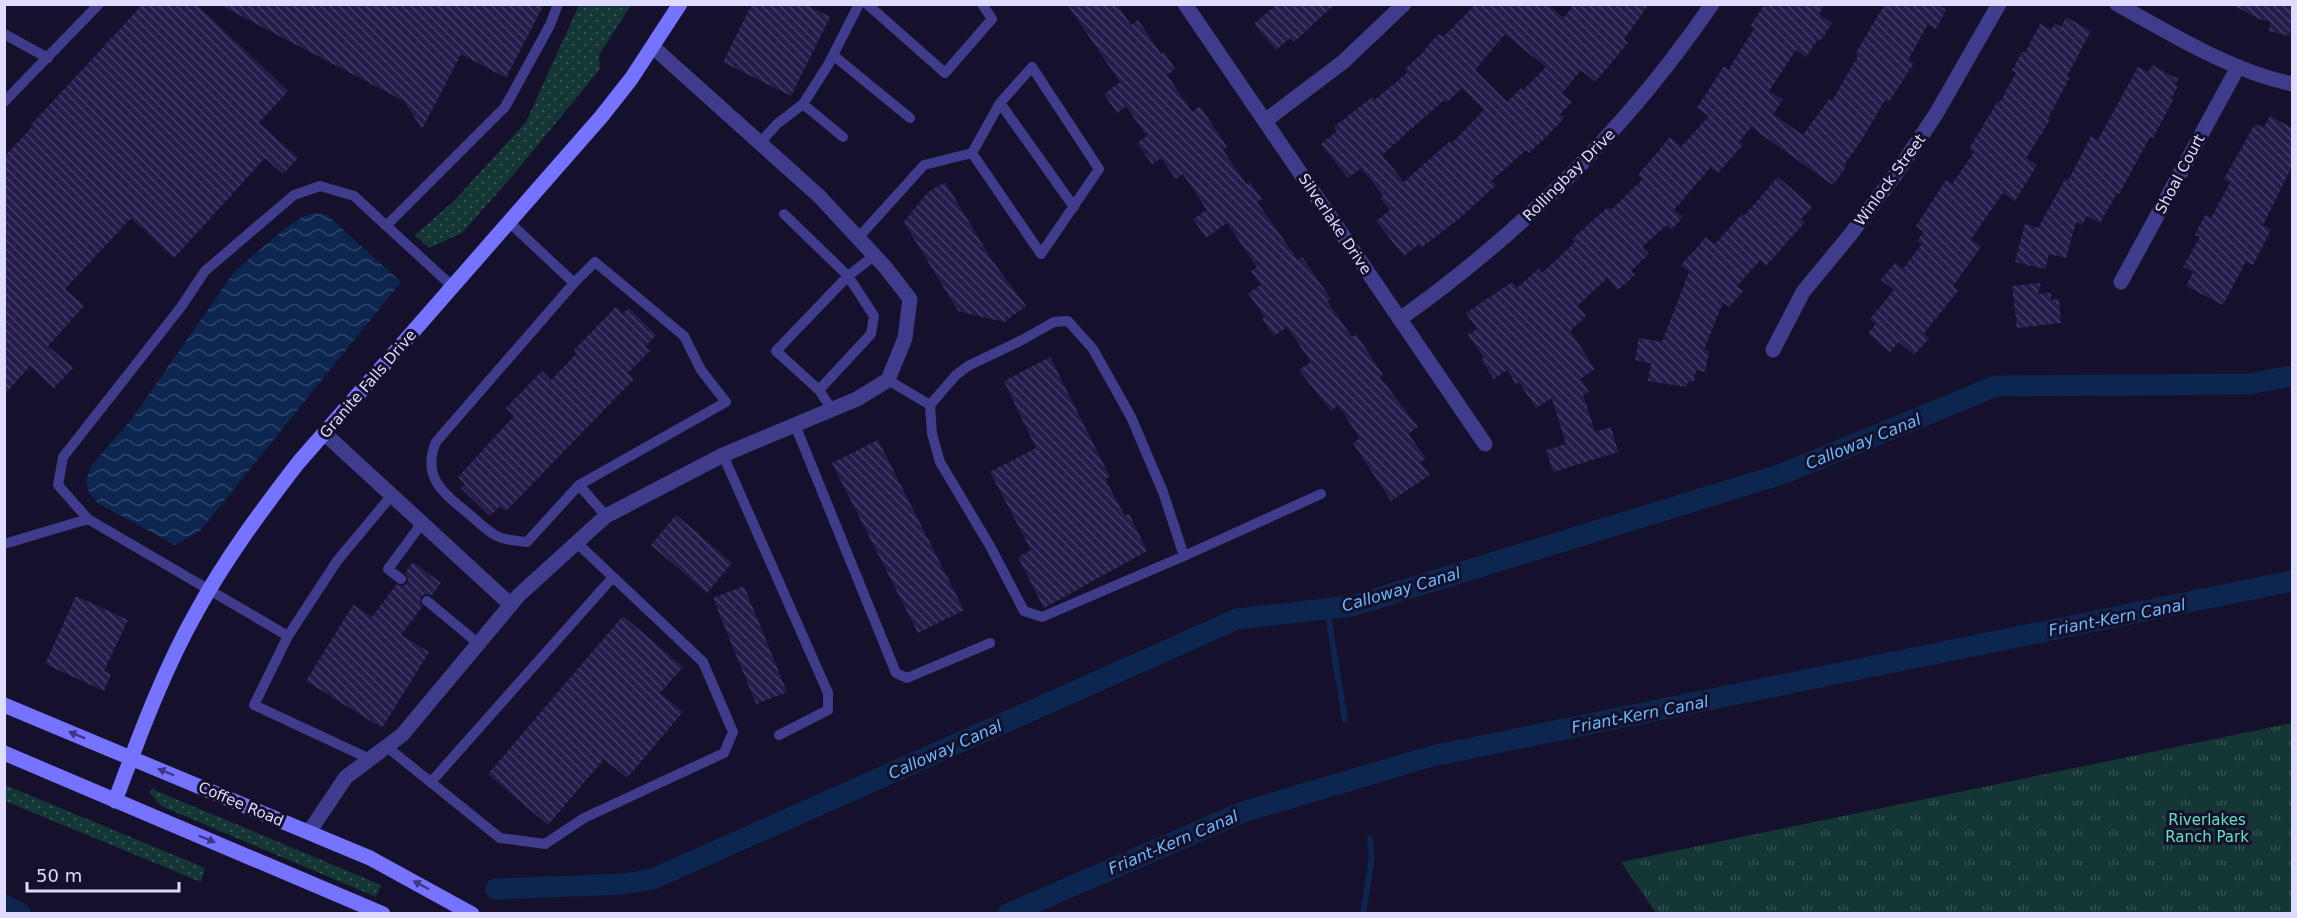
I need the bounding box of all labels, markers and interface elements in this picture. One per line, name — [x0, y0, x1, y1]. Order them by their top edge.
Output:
street label: Rollingbay Drive — [1519, 125, 1619, 225]
street label: Winlock Street — [1851, 131, 1929, 229]
street label: Shoal Court — [2152, 131, 2209, 217]
street label: Silverlake Drive — [1295, 170, 1375, 278]
street label: Granite Falls Drive — [316, 326, 420, 442]
water label: Calloway Canal — [1803, 410, 1924, 473]
water label: Calloway Canal — [1340, 563, 1463, 615]
water label: Friant-Kern Canal — [2047, 595, 2188, 640]
water label: Friant-Kern Canal — [1570, 692, 1711, 737]
water label: Calloway Canal — [885, 716, 1006, 783]
one-way arrow — [68, 730, 86, 739]
one-way arrow — [157, 767, 175, 777]
street label: Coffee Road — [196, 778, 286, 830]
water label: Friant-Kern Canal — [1105, 806, 1241, 878]
park label: Riverlakes Ranch Park — [2165, 811, 2249, 846]
one-way arrow — [199, 834, 217, 844]
scale bar — [27, 855, 178, 893]
text: 50 m — [36, 865, 82, 886]
one-way arrow — [412, 880, 429, 890]

